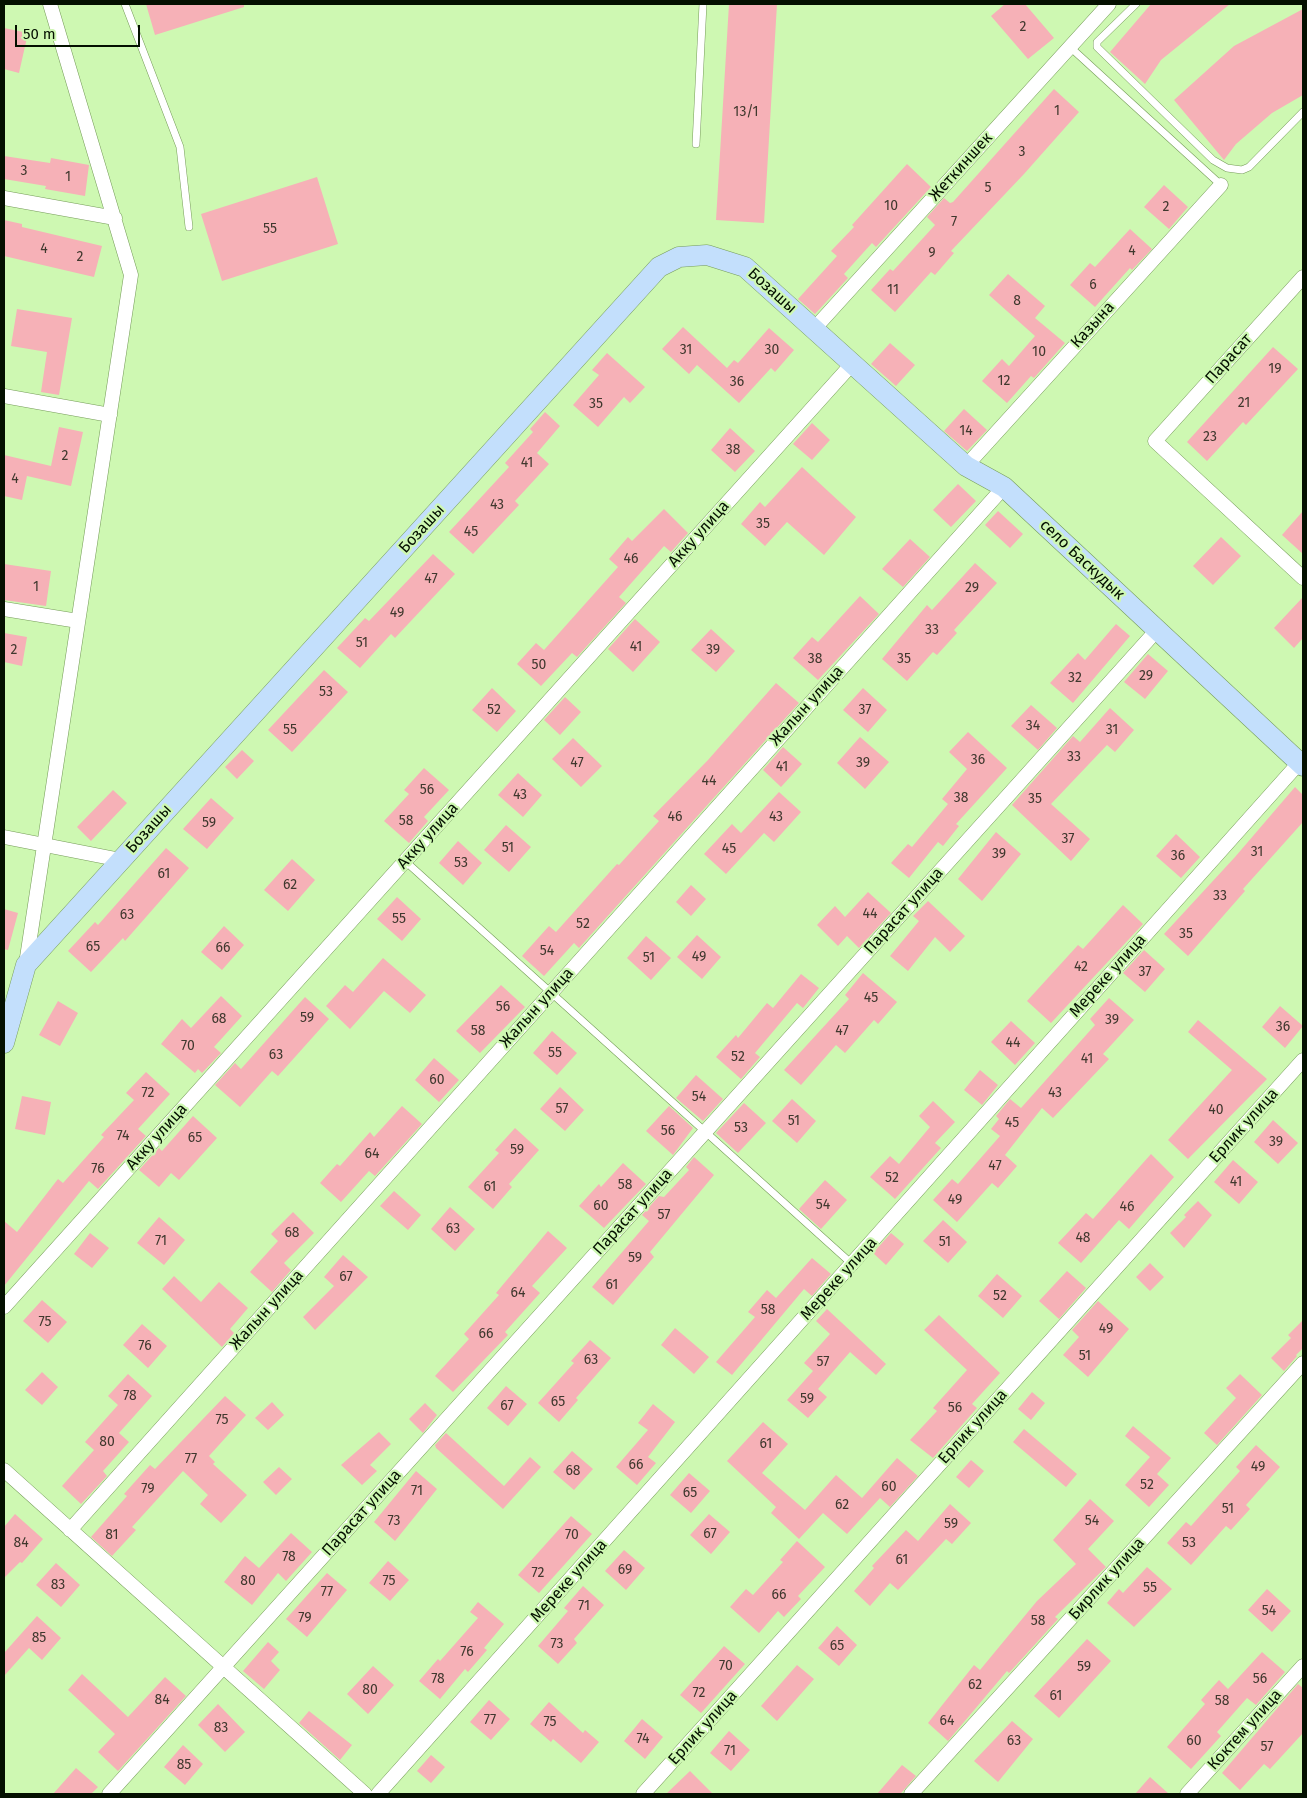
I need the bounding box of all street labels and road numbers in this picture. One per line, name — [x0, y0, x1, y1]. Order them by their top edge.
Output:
street label: Жеткиншек — [925, 129, 997, 205]
street label: Бозашы — [744, 264, 800, 318]
street label: Казына — [1067, 298, 1119, 352]
street label: Парасат — [1202, 330, 1256, 388]
street label: Акку улица — [664, 497, 734, 571]
street label: Бозашы — [395, 501, 449, 557]
street label: село Баскудык — [1035, 516, 1129, 604]
street label: Жалын улица — [766, 662, 848, 750]
street label: Акку улица — [393, 799, 463, 873]
street label: Бозашы — [122, 801, 176, 857]
street label: Парасат улица — [860, 864, 948, 958]
street label: Мереке улица — [1066, 931, 1150, 1021]
street label: Жалын улица — [496, 964, 578, 1052]
street label: Ерлик улица — [1205, 1085, 1283, 1167]
street label: Акку улица — [122, 1100, 192, 1174]
street label: Парасат улица — [589, 1165, 677, 1259]
street label: Мереке улица — [797, 1234, 881, 1324]
street label: Жалын улица — [226, 1266, 308, 1354]
street label: Ерлик улица — [934, 1386, 1012, 1468]
street label: Парасат улица — [318, 1466, 406, 1560]
street label: Бирлик улица — [1065, 1534, 1149, 1624]
street label: Мереке улица — [527, 1536, 611, 1626]
street label: Коктем улица — [1204, 1686, 1286, 1774]
street label: Ерлик улица — [664, 1687, 742, 1769]

